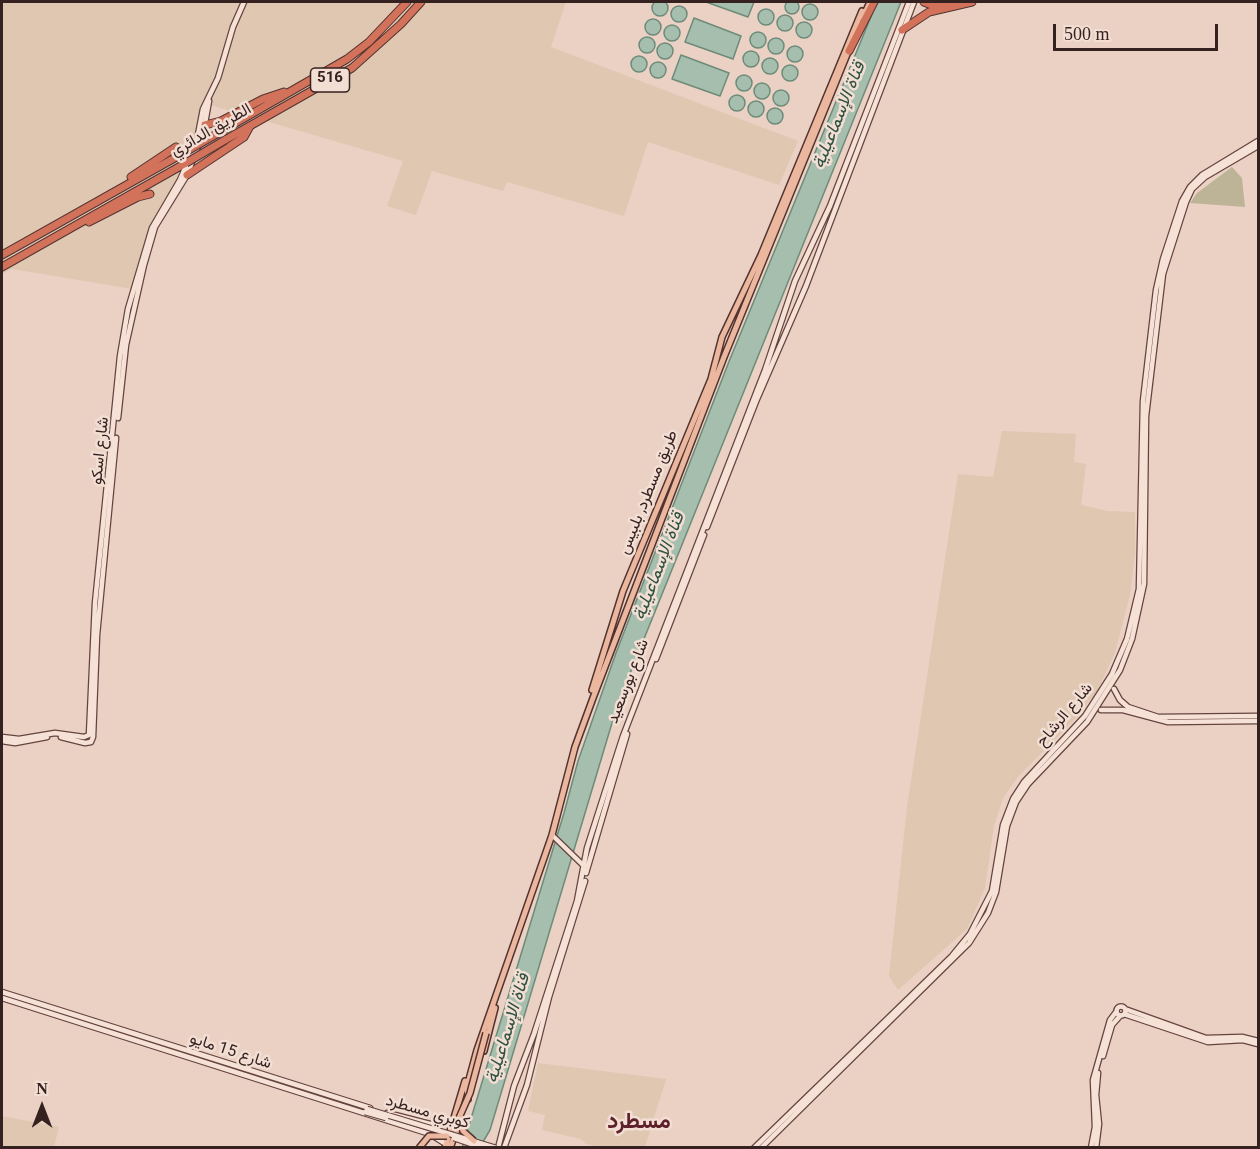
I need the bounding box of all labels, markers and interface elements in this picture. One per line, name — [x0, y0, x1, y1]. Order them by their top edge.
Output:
scale bar — [1056, 12, 1221, 50]
text: 500 m — [1064, 24, 1110, 44]
water label: قناة الإسماعيلية — [810, 59, 872, 173]
road number: 516 — [310, 68, 350, 92]
street label: الطريق الدائري — [168, 101, 256, 163]
street label: شارع اسكو — [89, 416, 115, 486]
street label: طريق مسطرد, بلبيس — [616, 428, 684, 558]
water label: قناة الإسماعيلية — [631, 510, 691, 624]
street label: شارع بورسعيد — [605, 637, 655, 727]
street label: شارع الرشاح — [1034, 680, 1098, 752]
water label: قناة الإسماعيلية — [483, 972, 537, 1086]
street label: شارع 15 مايو — [187, 1031, 273, 1075]
north arrow — [12, 1077, 72, 1137]
text: N — [36, 1080, 48, 1097]
street label: كوبري مسطرد — [383, 1093, 471, 1135]
district label: مسطرد — [607, 1112, 671, 1138]

